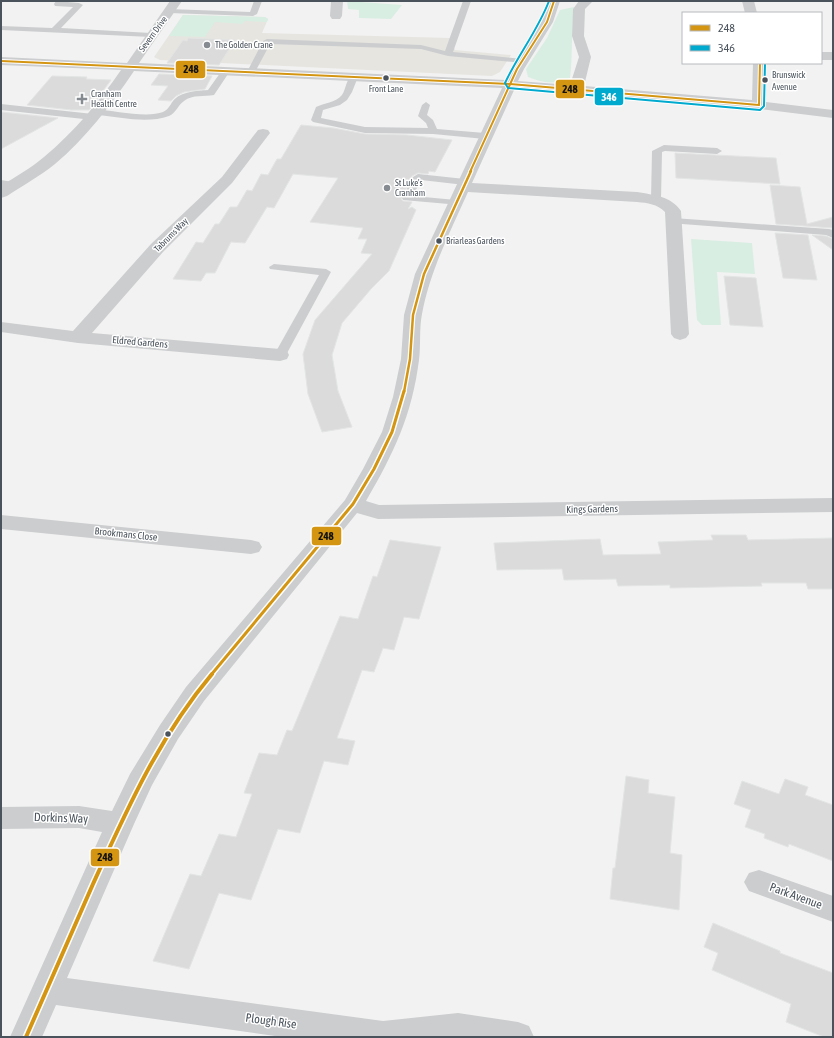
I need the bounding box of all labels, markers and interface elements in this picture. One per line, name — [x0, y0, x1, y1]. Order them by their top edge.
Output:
legend — [682, 12, 822, 64]
street label: Severn Drive — [137, 14, 169, 54]
text: 248 — [718, 21, 735, 35]
marker: The Golden Crane — [202, 40, 212, 50]
place label: The Golden Crane — [215, 40, 273, 50]
text: 346 — [718, 41, 735, 55]
line badge: 248 — [175, 60, 206, 79]
text: 248 — [183, 63, 199, 75]
place label: Brunswick Avenue — [772, 70, 806, 92]
marker: Front Lane — [381, 73, 391, 83]
marker: Brunswick Avenue — [760, 75, 770, 85]
line badge: 248 — [555, 79, 585, 99]
text: 248 — [562, 83, 578, 95]
place label: Front Lane — [369, 84, 403, 94]
line badge: 346 — [594, 87, 624, 106]
place label: Cranham Health Centre — [91, 89, 137, 109]
text: 346 — [601, 91, 617, 103]
marker: Cranham Health Centre — [76, 93, 88, 105]
place label: St Luke's Cranham — [395, 178, 425, 198]
marker: St Luke's Cranham — [382, 183, 392, 193]
street label: Tabrums Way — [152, 216, 190, 254]
marker: Briarleas Gardens — [434, 236, 444, 246]
place label: Briarleas Gardens — [446, 236, 504, 246]
street label: Eldred Gardens — [112, 334, 169, 350]
street label: Kings Gardens — [566, 503, 618, 515]
street label: Brookmans Close — [94, 525, 158, 543]
line badge: 248 — [311, 526, 342, 546]
text: 248 — [318, 530, 334, 542]
unlabelled marker — [163, 729, 173, 739]
street label: Dorkins Way — [34, 810, 88, 826]
line badge: 248 — [90, 848, 120, 867]
text: 248 — [97, 851, 113, 863]
street label: Park Avenue — [768, 880, 824, 912]
street label: Plough Rise — [245, 1010, 297, 1032]

